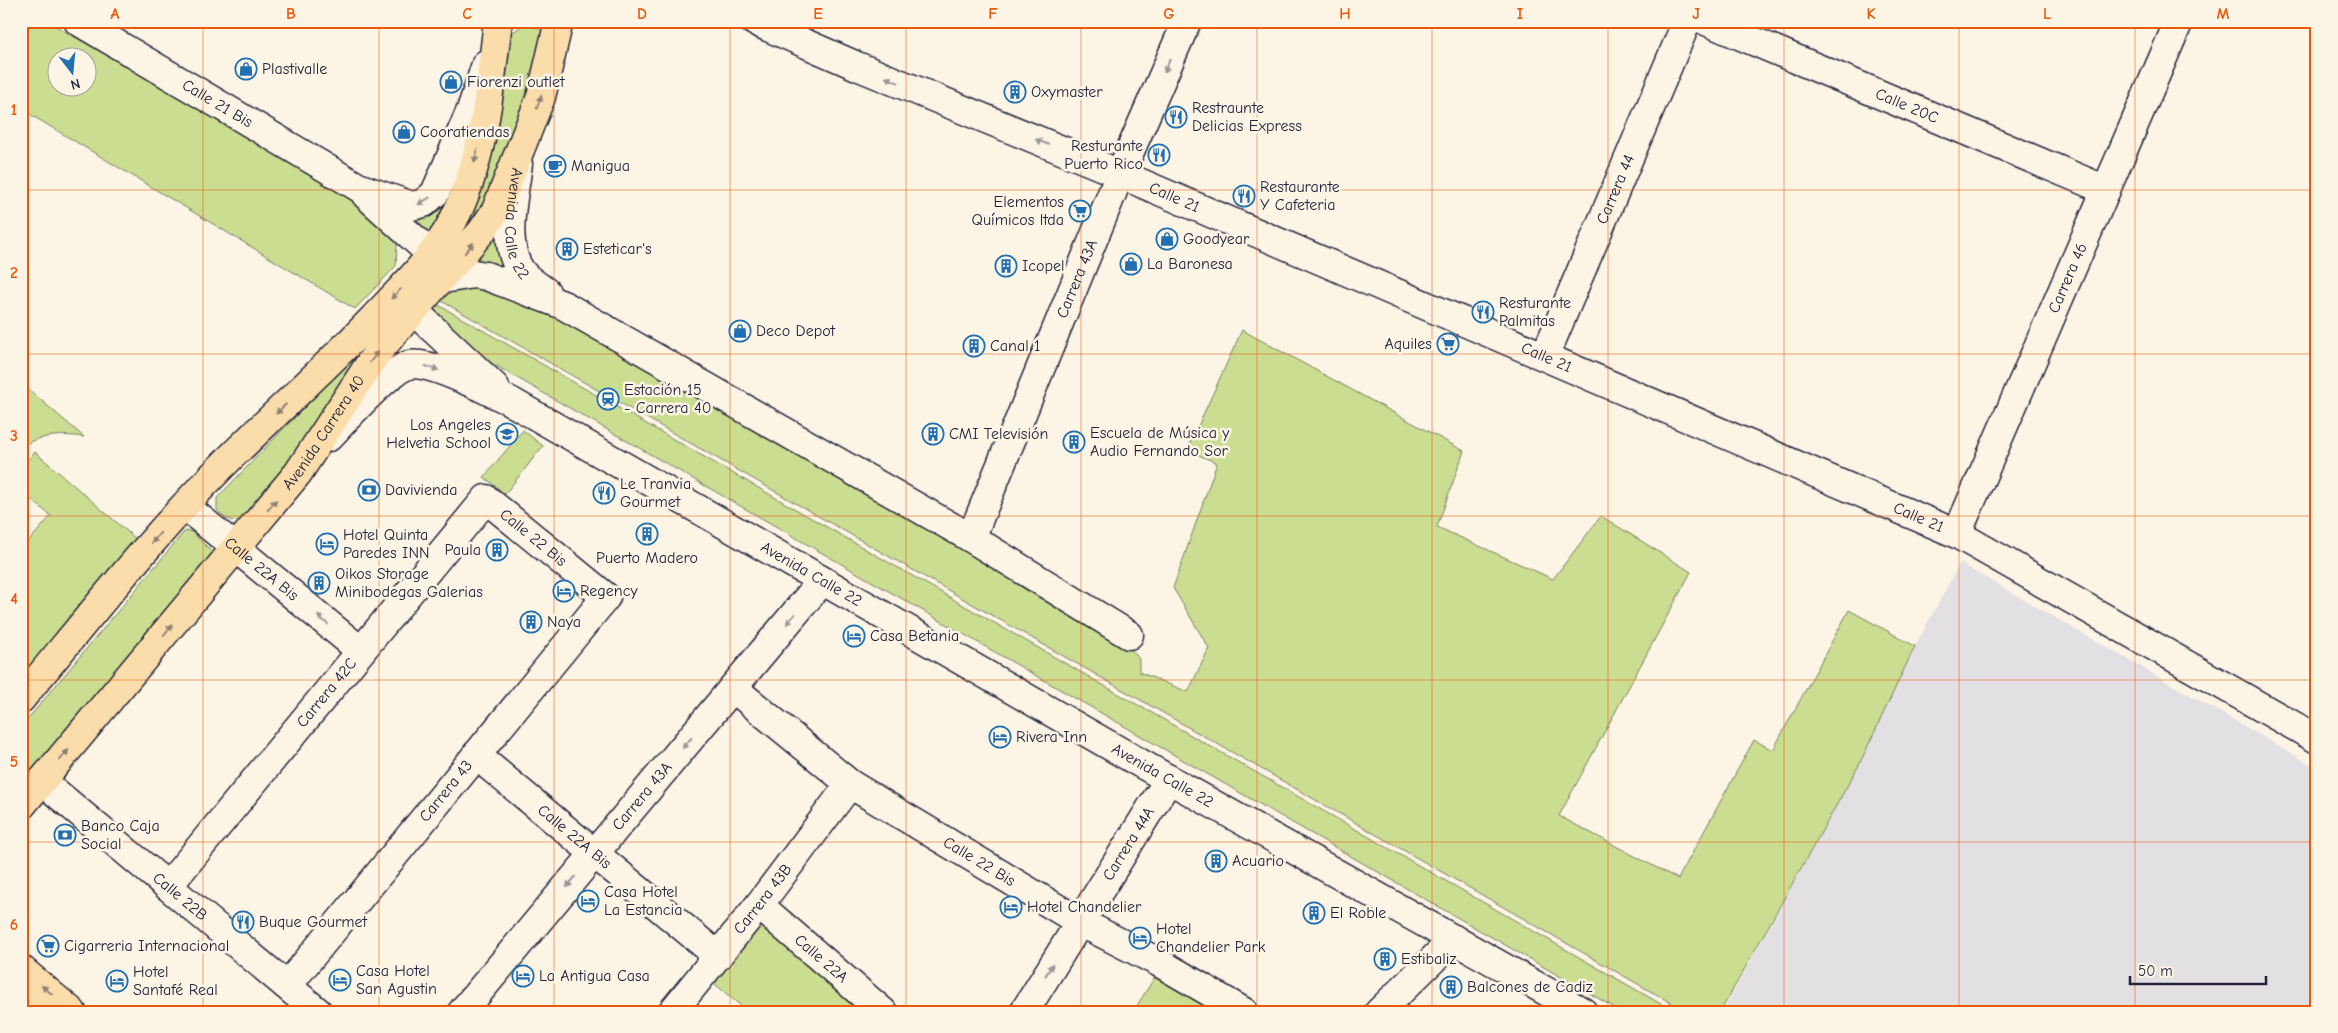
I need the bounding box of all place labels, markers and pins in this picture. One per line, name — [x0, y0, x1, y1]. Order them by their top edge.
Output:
shop icon: Plastivalle — [234, 57, 258, 81]
place label: Plastivalle — [262, 60, 327, 78]
shop icon: Fiorenzi outlet — [439, 70, 463, 94]
place label: Fiorenzi outlet — [467, 73, 565, 91]
building icon: Oxymaster — [1003, 80, 1027, 104]
place label: Oxymaster — [1031, 83, 1103, 101]
place label: Restraunte Delicias Express — [1192, 99, 1302, 135]
restaurant icon: Restraunte Delicias Express — [1164, 105, 1188, 129]
shop icon: Cooratiendas — [392, 120, 416, 144]
place label: Cooratiendas — [420, 123, 510, 141]
place label: Resturante Puerto Rico — [1064, 137, 1143, 173]
restaurant icon: Resturante Puerto Rico — [1147, 143, 1171, 167]
cafe icon: Manigua — [543, 154, 567, 178]
place label: Manigua — [571, 157, 630, 175]
place label: Restaurante Y Cafeteria — [1260, 178, 1340, 214]
restaurant icon: Restaurante Y Cafeteria — [1232, 184, 1256, 208]
place label: Elementos Químicos ltda — [972, 193, 1064, 229]
supermarket icon: Elementos Químicos ltda — [1068, 199, 1092, 223]
shop icon: Goodyear — [1155, 227, 1179, 251]
place label: Goodyear — [1183, 230, 1250, 248]
building icon: Esteticar's — [555, 237, 579, 261]
place label: Esteticar's — [583, 240, 652, 258]
shop icon: La Baronesa — [1119, 252, 1143, 276]
building icon: Icopel — [994, 254, 1018, 278]
place label: La Baronesa — [1147, 255, 1233, 273]
place label: Icopel — [1022, 257, 1064, 275]
place label: Resturante Palmitas — [1499, 294, 1571, 330]
restaurant icon: Resturante Palmitas — [1471, 300, 1495, 324]
shop icon: Deco Depot — [728, 319, 752, 343]
place label: Deco Depot — [756, 322, 835, 340]
supermarket icon: Aquiles — [1436, 332, 1460, 356]
building icon: Canal 1 — [962, 334, 986, 358]
place label: Aquiles — [1384, 335, 1432, 353]
place label: Canal 1 — [990, 337, 1040, 355]
place label: Estación 15 - Carrera 40 — [624, 381, 711, 417]
station icon: Estación 15 - Carrera 40 — [596, 387, 620, 411]
place label: Los Angeles Helvetia School — [386, 416, 491, 452]
school or university icon: Los Angeles Helvetia School — [495, 422, 519, 446]
building icon: CMI Televisión — [921, 422, 945, 446]
place label: Escuela de Música y Audio Fernando Sor — [1090, 424, 1230, 460]
place label: CMI Televisión — [949, 425, 1048, 443]
building icon: Escuela de Música y Audio Fernando Sor — [1062, 430, 1086, 454]
place label: Le Tranvia Gourmet — [620, 475, 691, 511]
bank icon: Davivienda — [357, 478, 381, 502]
place label: Davivienda — [385, 481, 458, 499]
restaurant icon: Le Tranvia Gourmet — [592, 481, 616, 505]
building icon: Puerto Madero — [635, 522, 659, 546]
place label: Hotel Quinta Paredes INN — [343, 526, 429, 562]
hotel icon: Hotel Quinta Paredes INN — [315, 532, 339, 556]
building icon: Paula — [485, 538, 509, 562]
place label: Paula — [445, 541, 481, 559]
place label: Puerto Madero — [596, 549, 698, 567]
place label: Oikos Storage Minibodegas Galerias — [335, 565, 483, 601]
building icon: Oikos Storage Minibodegas Galerias — [307, 571, 331, 595]
hotel icon: Regency — [552, 579, 576, 603]
place label: Regency — [580, 582, 638, 600]
building icon: Naya — [519, 610, 543, 634]
place label: Naya — [547, 613, 581, 631]
hotel icon: Casa Betania — [842, 624, 866, 648]
place label: Casa Betania — [870, 627, 959, 645]
hotel icon: Rivera Inn — [988, 725, 1012, 749]
place label: Rivera Inn — [1016, 728, 1087, 746]
place label: Banco Caja Social — [81, 817, 160, 853]
bank icon: Banco Caja Social — [53, 823, 77, 847]
building icon: Acuario — [1204, 849, 1228, 873]
place label: Acuario — [1232, 852, 1284, 870]
place label: Casa Hotel La Estancia — [604, 883, 682, 919]
hotel icon: Casa Hotel La Estancia — [576, 889, 600, 913]
hotel icon: Hotel Chandelier — [999, 895, 1023, 919]
place label: Hotel Chandelier — [1027, 898, 1142, 916]
building icon: El Roble — [1302, 901, 1326, 925]
place label: El Roble — [1330, 904, 1386, 922]
restaurant icon: Buque Gourmet — [231, 910, 255, 934]
place label: Buque Gourmet — [259, 913, 368, 931]
place label: Hotel Chandelier Park — [1156, 920, 1266, 956]
hotel icon: Hotel Chandelier Park — [1128, 926, 1152, 950]
supermarket icon: Cigarreria Internacional — [36, 934, 60, 958]
place label: Cigarreria Internacional — [64, 937, 229, 955]
building icon: Estibaliz — [1373, 947, 1397, 971]
place label: Estibaliz — [1401, 950, 1456, 968]
place label: Casa Hotel San Agustin — [356, 962, 437, 998]
place label: Hotel Santafé Real — [133, 963, 218, 999]
hotel icon: La Antigua Casa — [511, 964, 535, 988]
place label: La Antigua Casa — [539, 967, 650, 985]
hotel icon: Casa Hotel San Agustin — [328, 968, 352, 992]
hotel icon: Hotel Santafé Real — [105, 969, 129, 993]
building icon: Balcones de Cadiz — [1439, 975, 1463, 999]
place label: Balcones de Cadiz — [1467, 978, 1593, 996]

